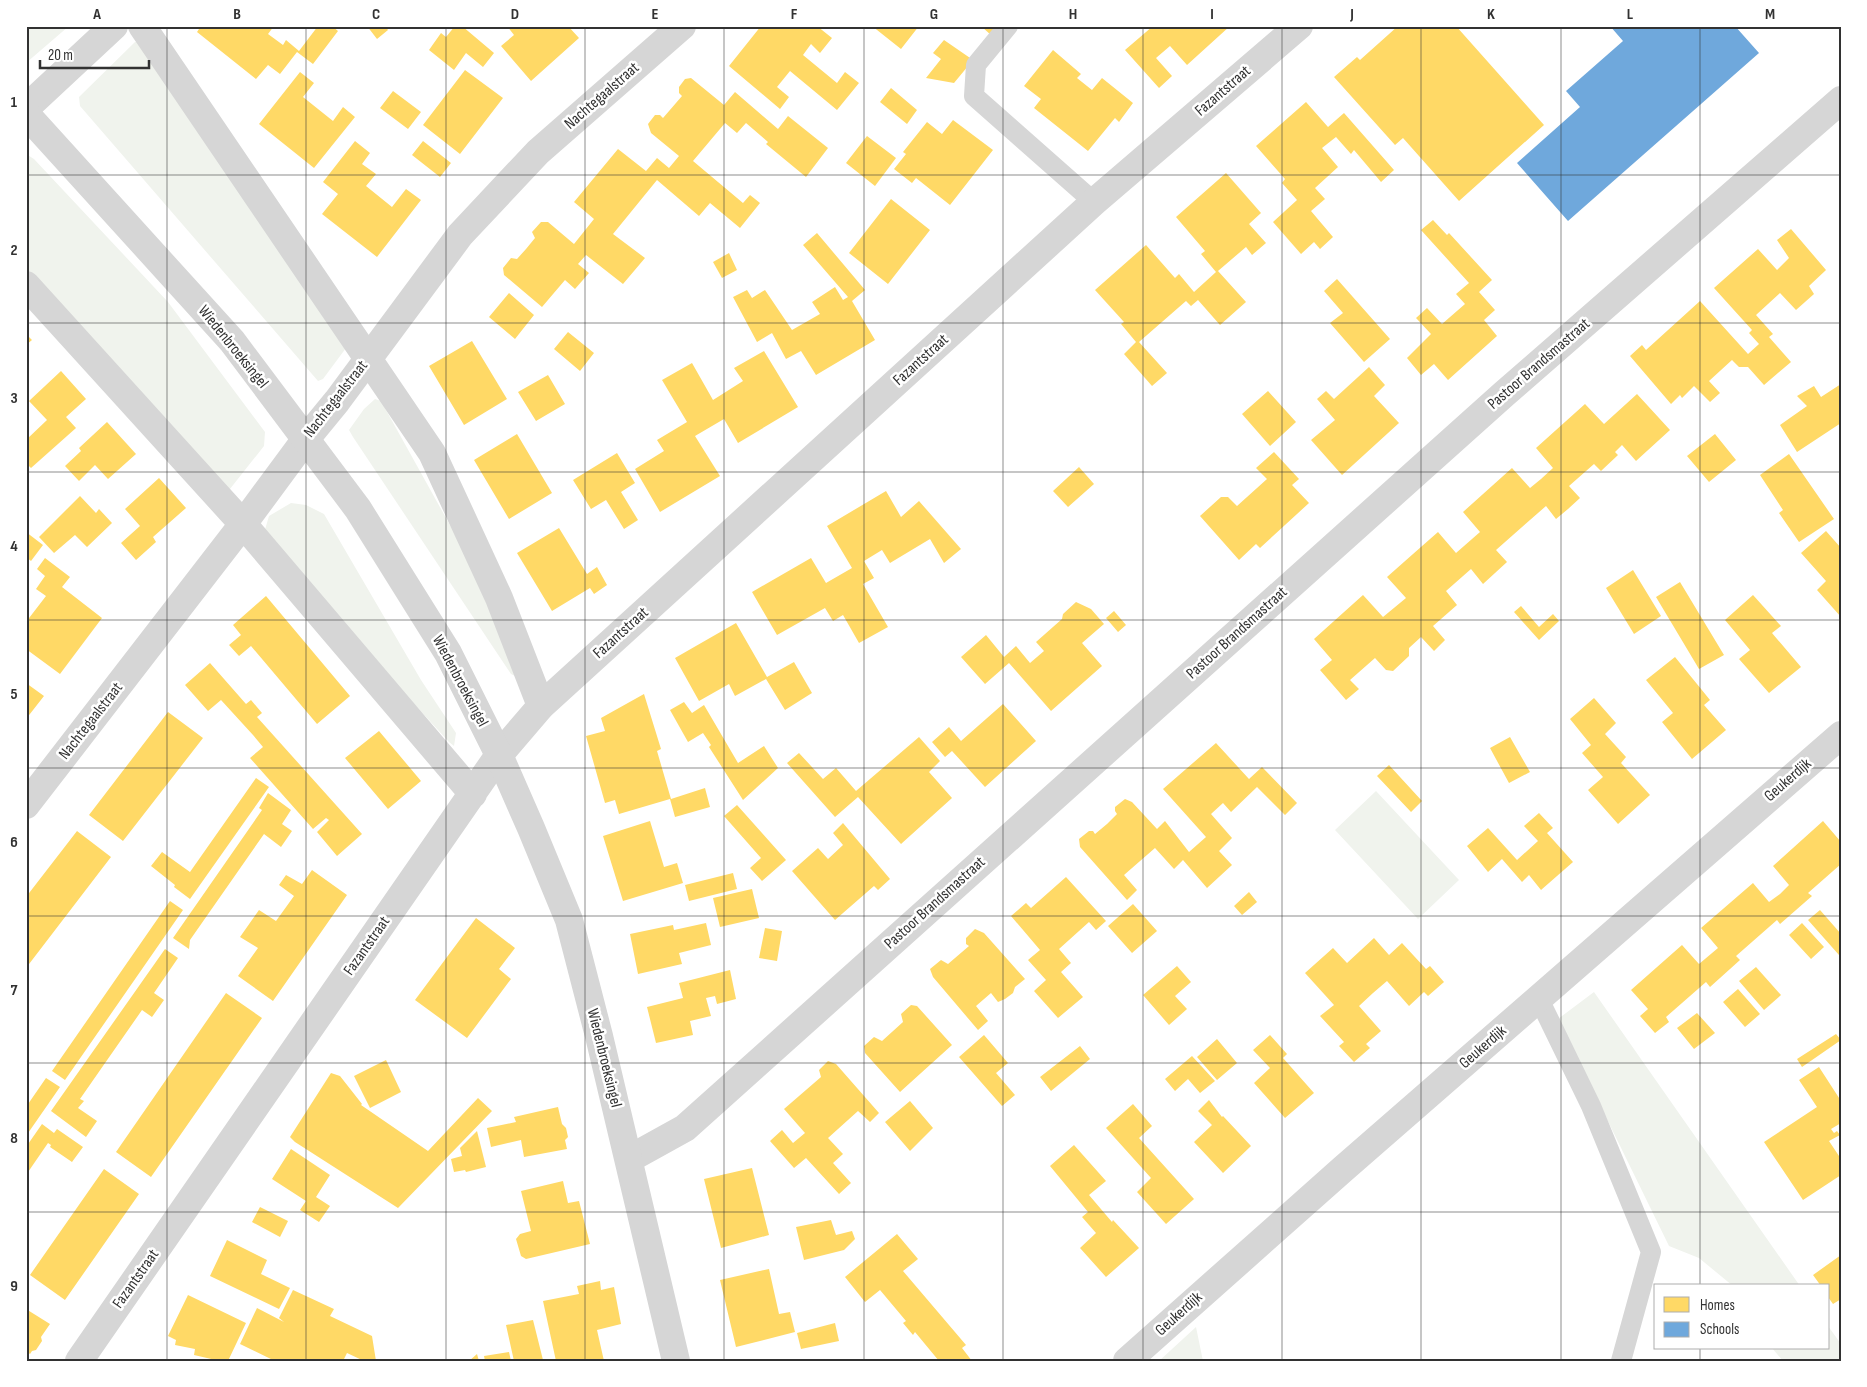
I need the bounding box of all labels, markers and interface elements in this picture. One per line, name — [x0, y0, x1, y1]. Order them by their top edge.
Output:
text: A — [92, 5, 101, 24]
text: B — [233, 5, 241, 24]
text: C — [372, 5, 380, 24]
text: D — [511, 5, 519, 24]
text: E — [652, 5, 659, 24]
text: F — [791, 5, 798, 24]
text: G — [930, 5, 938, 24]
text: H — [1069, 5, 1077, 24]
text: I — [1210, 5, 1214, 24]
text: J — [1349, 5, 1354, 24]
text: K — [1487, 5, 1495, 24]
text: L — [1627, 5, 1634, 24]
text: M — [1765, 5, 1775, 24]
scale bar — [40, 38, 149, 70]
text: 20 m — [48, 46, 73, 65]
street label: Nachtegaalstraat — [561, 58, 643, 134]
street label: Fazantstraat — [1191, 62, 1255, 120]
text: 1 — [11, 93, 18, 112]
text: 2 — [10, 241, 18, 260]
street label: Wiedenbroeksingel — [194, 302, 272, 392]
street label: Pastoor Brandsmastraat — [1484, 314, 1594, 414]
street label: Fazantstraat — [889, 330, 953, 390]
street label: Nachtegaalstraat — [300, 357, 372, 441]
text: 3 — [10, 389, 18, 408]
text: 4 — [10, 537, 18, 556]
street label: Pastoor Brandsmastraat — [1183, 583, 1291, 683]
street label: Fazantstraat — [589, 603, 653, 663]
street label: Wiedenbroeksingel — [428, 632, 492, 730]
street label: Nachtegaalstraat — [55, 679, 127, 763]
text: 5 — [10, 685, 18, 704]
street label: Geukerdijk — [1760, 754, 1816, 806]
text: 6 — [10, 833, 18, 852]
street label: Pastoor Brandsmastraat — [881, 853, 989, 953]
street label: Fazantstraat — [340, 913, 394, 979]
text: 7 — [11, 981, 18, 1000]
street label: Wiedenbroeksingel — [583, 1007, 625, 1109]
street label: Geukerdijk — [1455, 1021, 1511, 1073]
text: 8 — [10, 1129, 18, 1148]
street label: Fazantstraat — [109, 1246, 163, 1312]
text: 9 — [10, 1277, 18, 1296]
legend — [1654, 1284, 1830, 1350]
street label: Geukerdijk — [1152, 1288, 1206, 1340]
text: Homes — [1700, 1296, 1735, 1315]
text: Schools — [1700, 1320, 1739, 1339]

